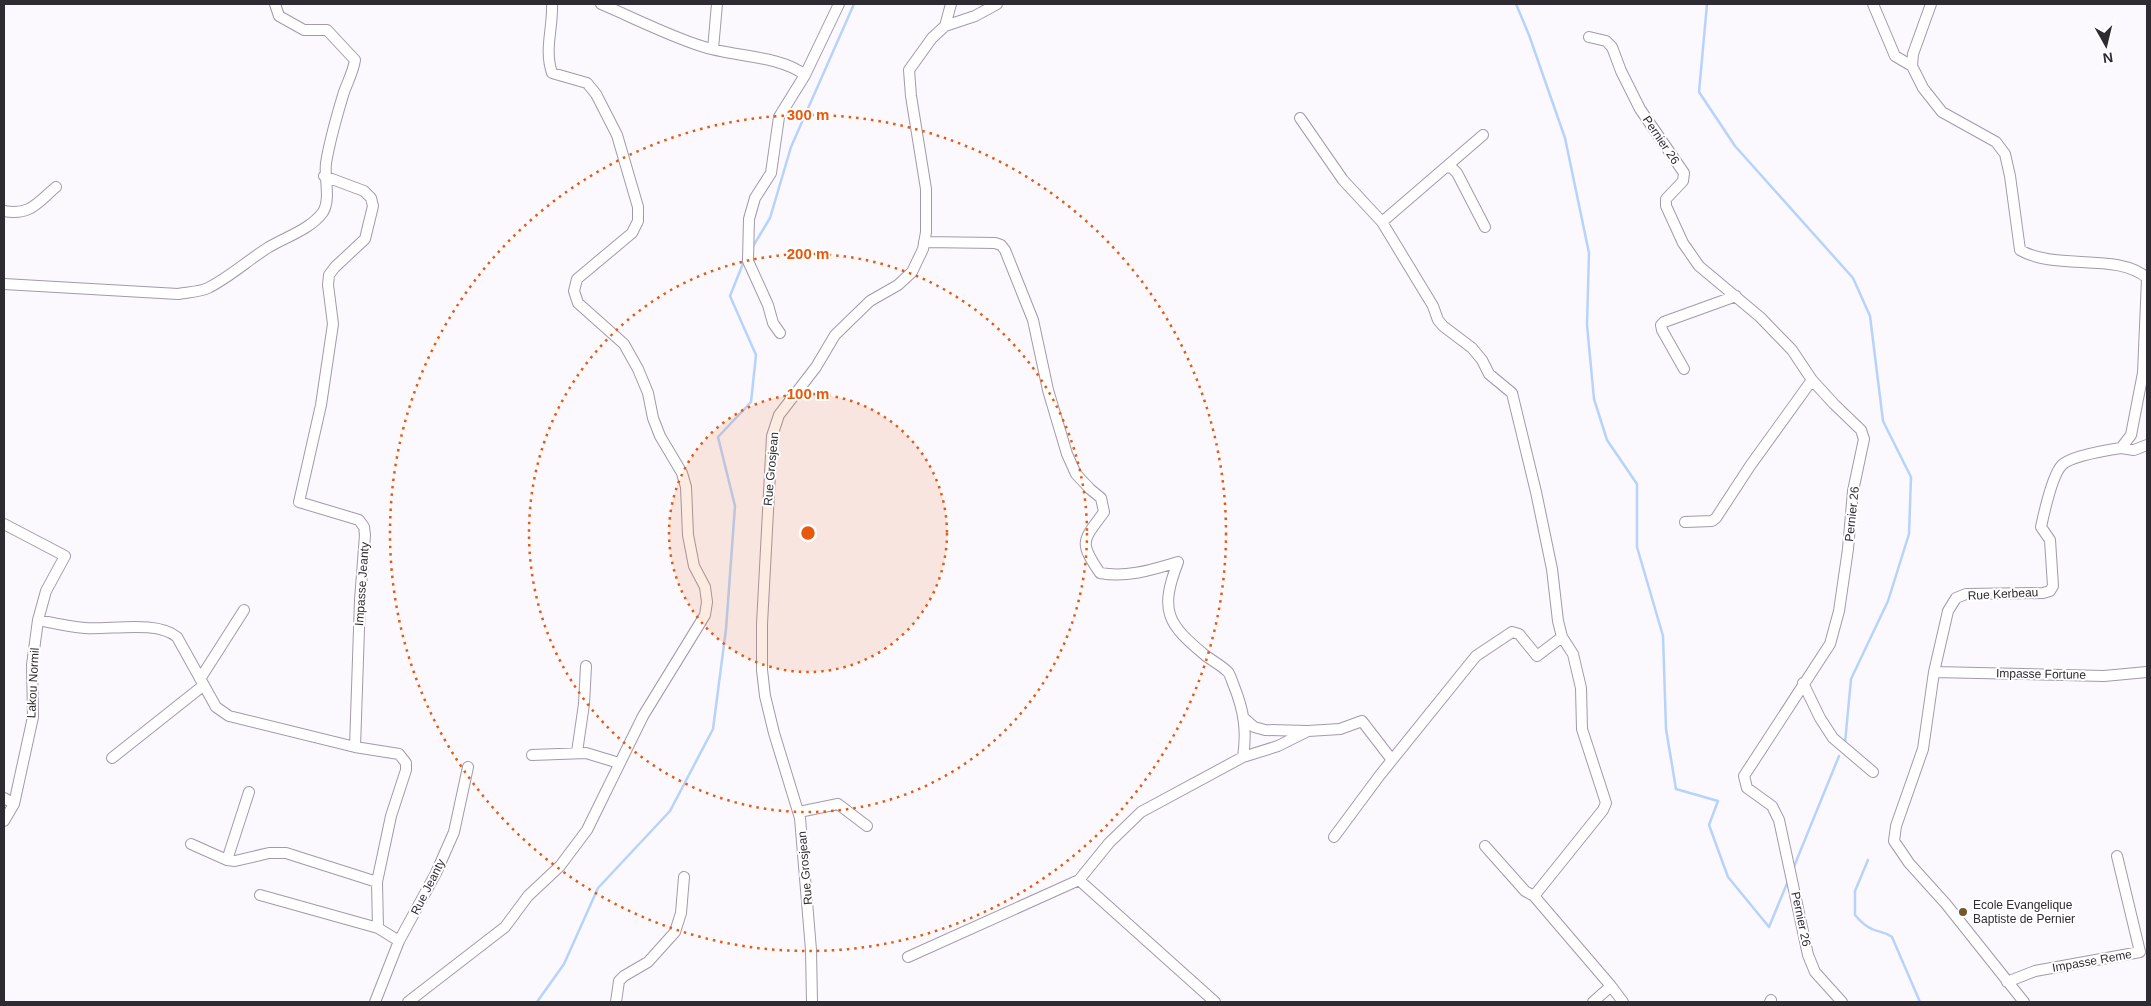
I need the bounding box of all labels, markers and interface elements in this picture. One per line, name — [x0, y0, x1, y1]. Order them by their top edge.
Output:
north arrow — [2081, 20, 2131, 70]
text: N — [2102, 49, 2114, 67]
text: 300 m — [787, 106, 829, 123]
street label: Pernier 26 — [1640, 113, 1682, 167]
text: 200 m — [787, 245, 829, 262]
text: 100 m — [787, 385, 829, 402]
street label: Rue Grosjean — [761, 432, 781, 506]
street label: Pernier 26 — [1842, 485, 1862, 542]
centre of rings — [799, 524, 817, 542]
street label: Impasse Jeanty — [352, 542, 372, 626]
street label: Rue Kerbeau — [1967, 585, 2039, 603]
street label: Lakou Normil — [24, 647, 42, 719]
street label: Impasse Fortune — [1996, 666, 2086, 682]
street label: Rue Grosjean — [795, 831, 815, 905]
street label: Rue Jeanty — [408, 857, 448, 917]
street label: Pernier 26 — [1788, 890, 1814, 948]
place label: Ecole Evangelique Baptiste de Pernier — [1973, 898, 2075, 926]
marker: Ecole Evangelique Baptiste de Pernier — [1957, 906, 1969, 918]
street label: Impasse Reme — [2051, 947, 2133, 975]

